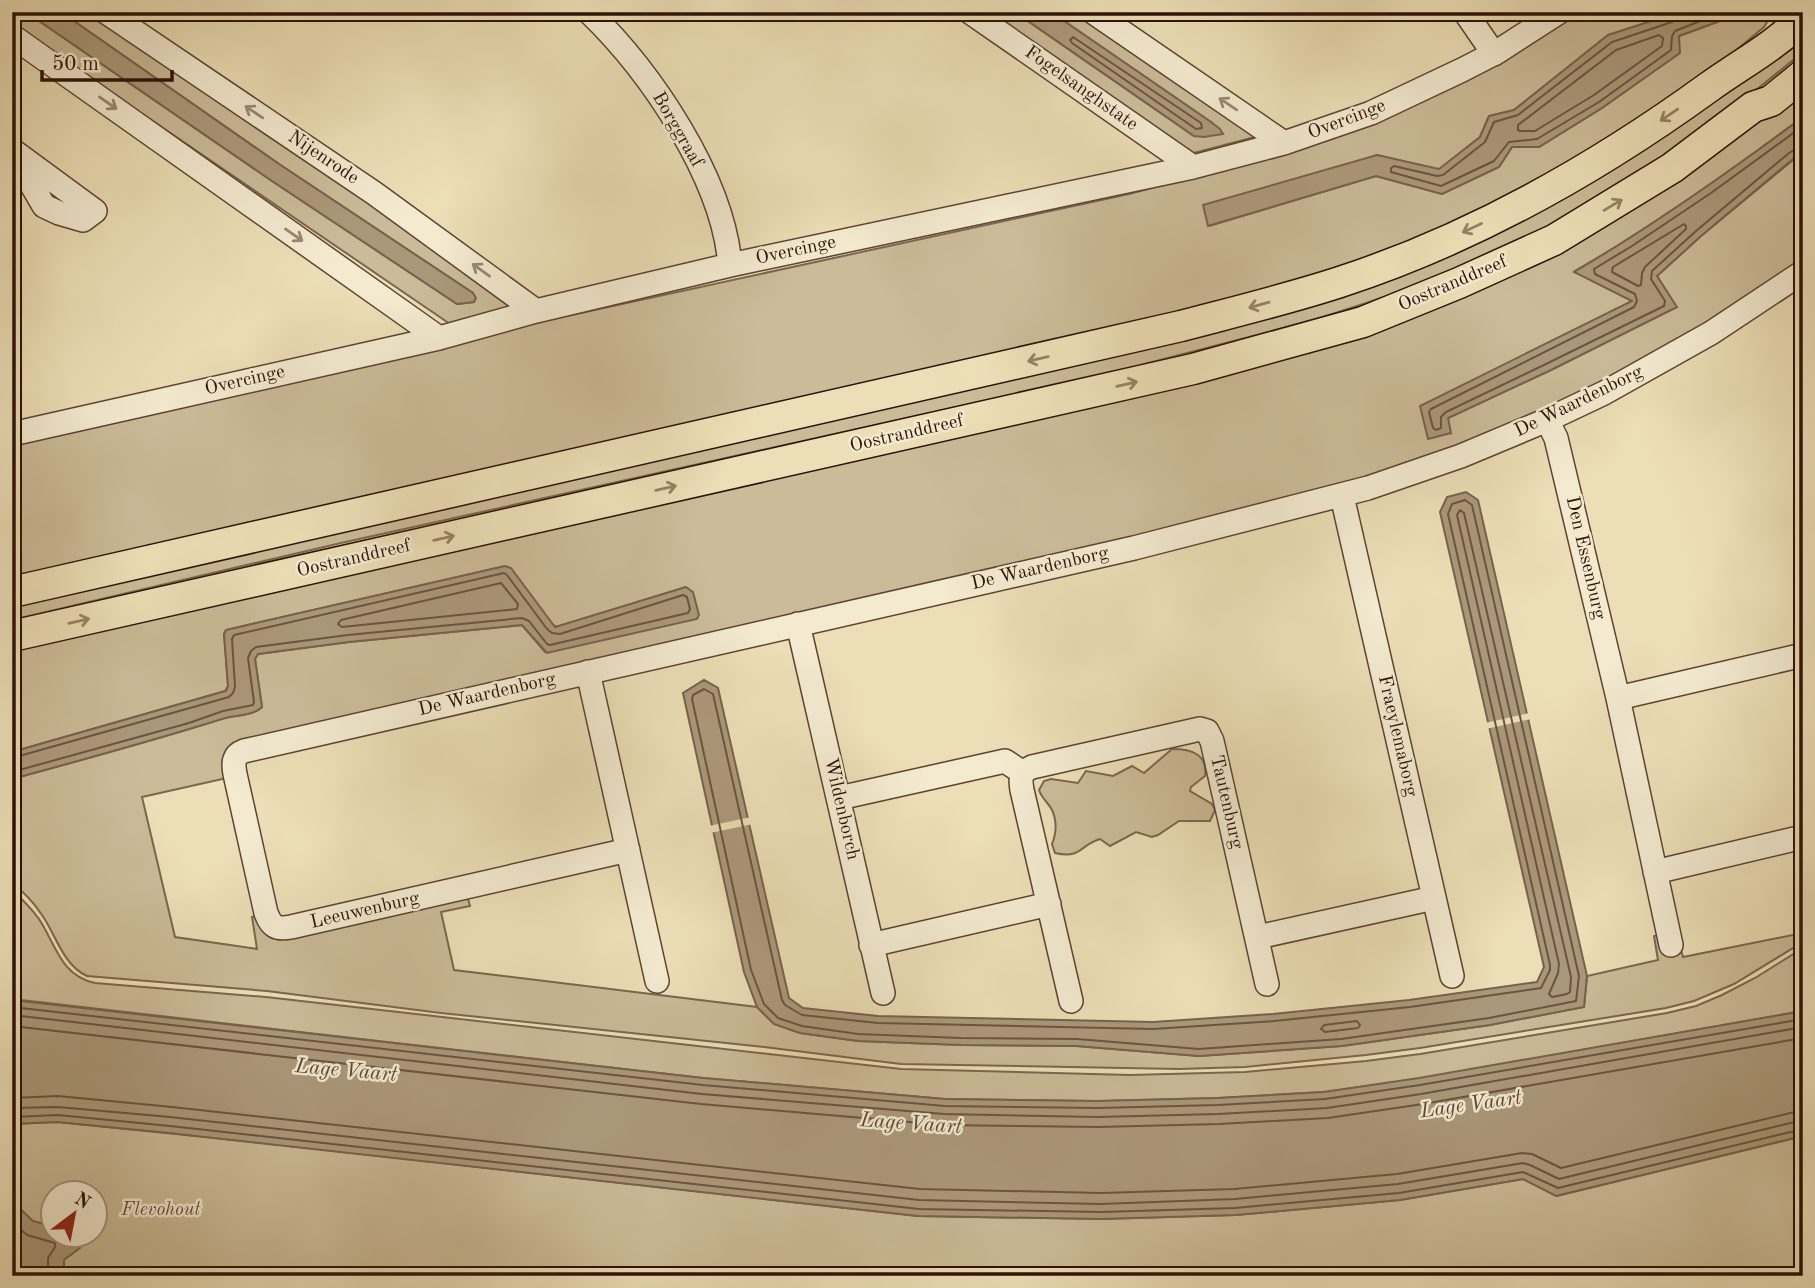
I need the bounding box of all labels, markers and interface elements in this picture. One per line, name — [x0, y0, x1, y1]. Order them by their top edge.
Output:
scale bar — [42, 38, 172, 82]
street label: Fogelsanghstate — [1021, 43, 1141, 135]
text: 50 m — [52, 54, 99, 75]
street label: Borggraaf — [648, 89, 707, 172]
one-way arrow — [98, 96, 117, 111]
street label: Overcinge — [1305, 96, 1389, 144]
one-way arrow — [1219, 97, 1238, 111]
one-way arrow — [245, 105, 264, 119]
one-way arrow — [1660, 109, 1680, 123]
street label: Nijenrode — [284, 128, 362, 188]
one-way arrow — [1602, 198, 1622, 212]
one-way arrow — [1462, 223, 1483, 236]
one-way arrow — [284, 228, 303, 242]
street label: Overcinge — [754, 233, 838, 269]
street label: Oostranddreef — [1396, 252, 1511, 315]
one-way arrow — [472, 263, 490, 278]
one-way arrow — [1248, 299, 1270, 312]
one-way arrow — [1027, 353, 1050, 366]
street label: De Waardenborg — [1512, 362, 1647, 441]
street label: Overcinge — [203, 363, 287, 399]
one-way arrow — [1115, 377, 1138, 390]
street label: Oostranddreef — [848, 411, 967, 456]
one-way arrow — [654, 481, 677, 495]
street label: Den Essenburg — [1562, 495, 1609, 622]
one-way arrow — [432, 531, 455, 545]
street label: Oostranddreef — [295, 536, 414, 581]
street label: De Waardenborg — [969, 544, 1111, 594]
one-way arrow — [67, 614, 90, 628]
street label: De Waardenborg — [416, 670, 558, 720]
street label: Fraeylemaborg — [1374, 673, 1420, 799]
street label: Tautenburg — [1206, 753, 1246, 851]
street label: Wildenborch — [820, 756, 862, 862]
street label: Leeuwenburg — [309, 889, 422, 933]
water label: Lage Vaart — [293, 1056, 398, 1086]
water label: Lage Vaart — [1418, 1087, 1523, 1123]
water label: Lage Vaart — [858, 1110, 963, 1138]
north arrow — [38, 1180, 108, 1250]
text: N — [70, 1190, 93, 1214]
park label: Flevohout — [120, 1201, 202, 1220]

